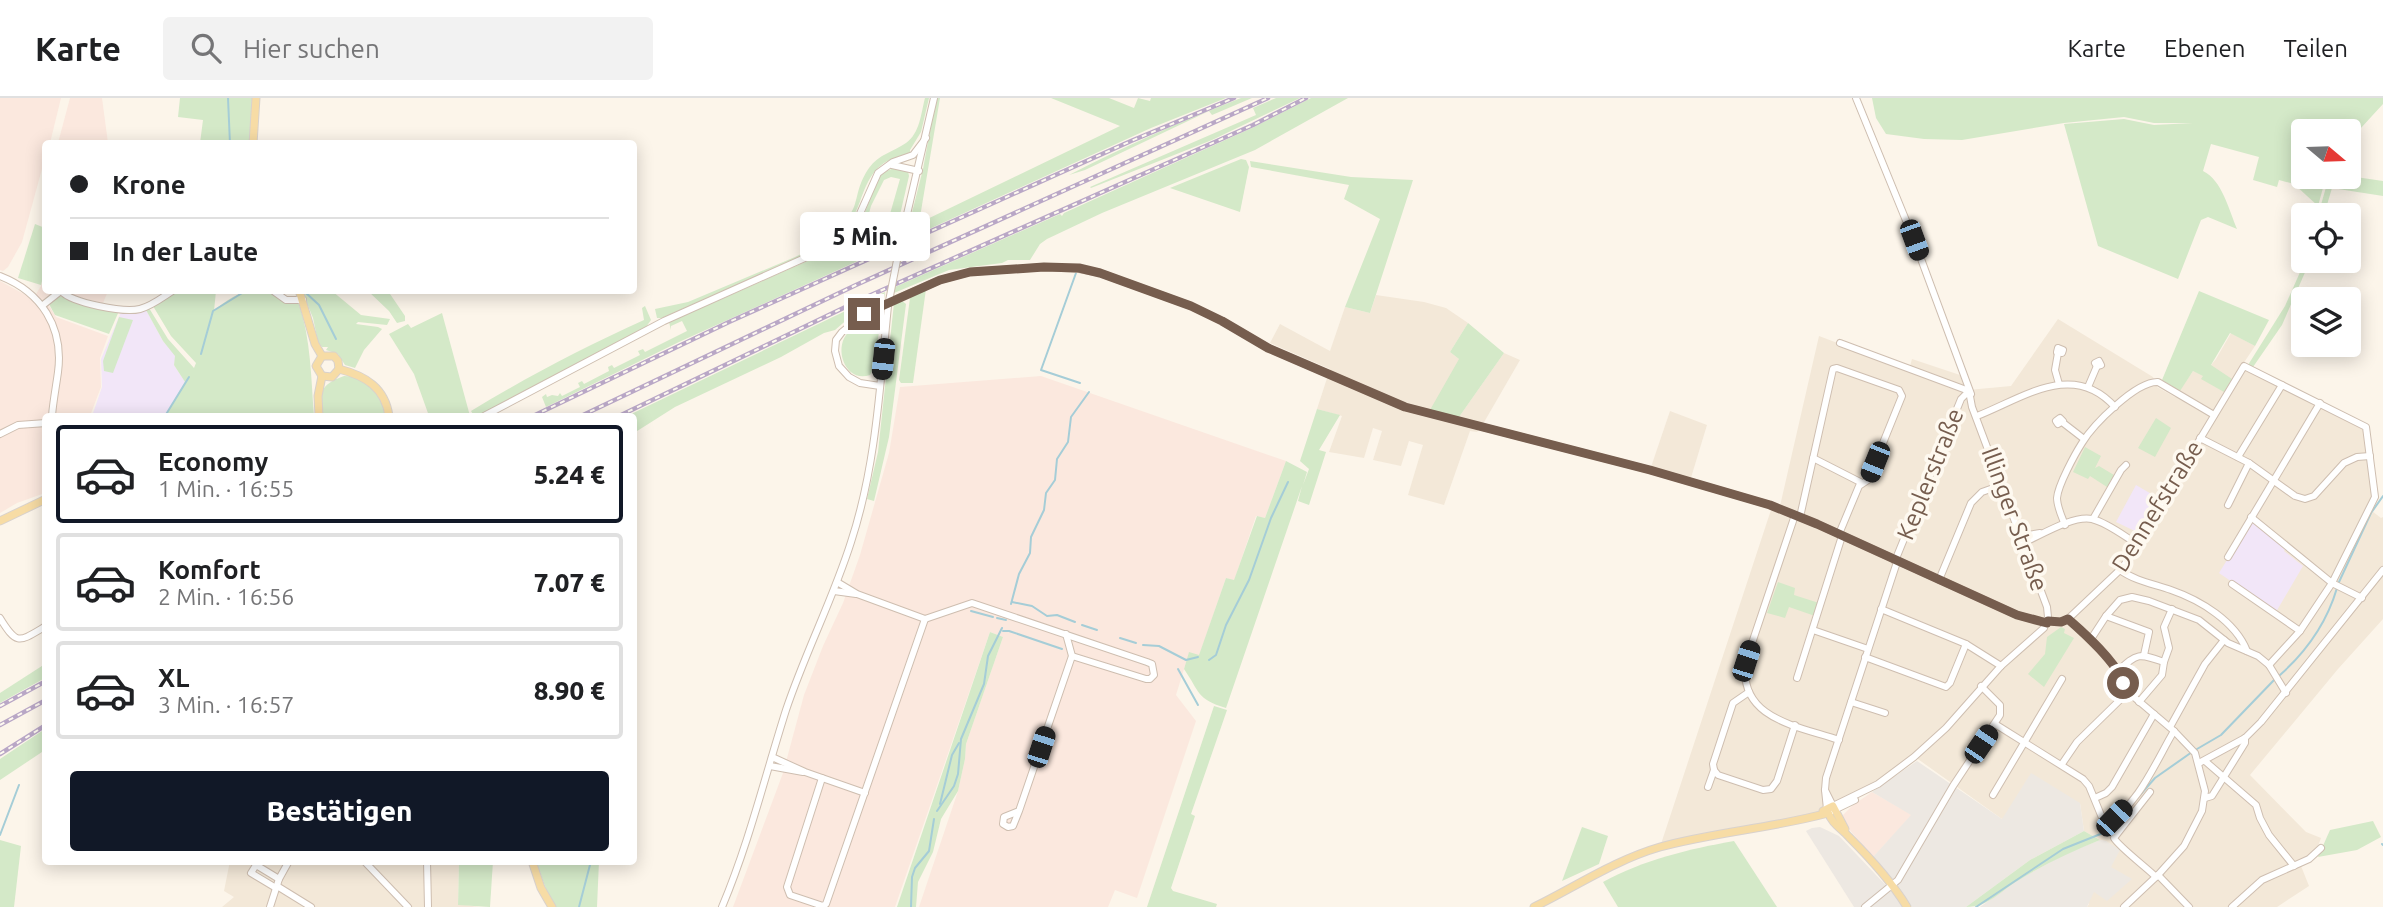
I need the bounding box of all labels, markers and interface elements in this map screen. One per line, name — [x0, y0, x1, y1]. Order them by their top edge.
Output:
search box — [163, 17, 653, 80]
icon: search — [187, 29, 225, 67]
text: Karte — [35, 30, 121, 67]
text: Hier suchen — [243, 34, 380, 63]
text: Karte — [2067, 35, 2126, 62]
text: Ebenen — [2164, 35, 2245, 62]
text: Teilen — [2283, 35, 2348, 62]
north arrow — [2291, 119, 2361, 189]
map controls — [2291, 119, 2361, 357]
text: Krone — [112, 170, 186, 199]
button: locate — [2291, 203, 2361, 273]
callout: 5 Min. — [799, 212, 929, 262]
car — [1897, 217, 1932, 263]
text: 5 Min. — [833, 224, 897, 249]
text: In der Laute — [112, 237, 258, 266]
button: layers — [2291, 287, 2361, 357]
route end — [848, 298, 880, 330]
car — [871, 337, 896, 381]
street label: Keplerstraße — [1891, 404, 1969, 544]
street label: Dennefstraße — [2106, 436, 2208, 576]
car — [1858, 439, 1893, 485]
icon: car — [74, 443, 137, 506]
street label: Illinger Straße — [1976, 443, 2054, 595]
text: Economy — [158, 447, 268, 476]
text: 5.24 € — [534, 460, 605, 489]
text: 1 Min. · 16:55 — [158, 476, 294, 501]
icon: car — [74, 551, 137, 614]
text: Komfort — [158, 555, 261, 584]
text: 7.07 € — [534, 568, 605, 597]
text: 2 Min. · 16:56 — [158, 584, 294, 609]
car — [1730, 638, 1763, 684]
icon: car — [74, 659, 137, 722]
text: XL — [158, 663, 189, 692]
route start — [2107, 667, 2139, 699]
text: 8.90 € — [534, 676, 605, 705]
text: 3 Min. · 16:57 — [158, 692, 294, 717]
car — [1961, 721, 2002, 767]
car — [1025, 724, 1058, 770]
button: Bestätigen — [70, 771, 609, 851]
car — [2092, 796, 2137, 840]

